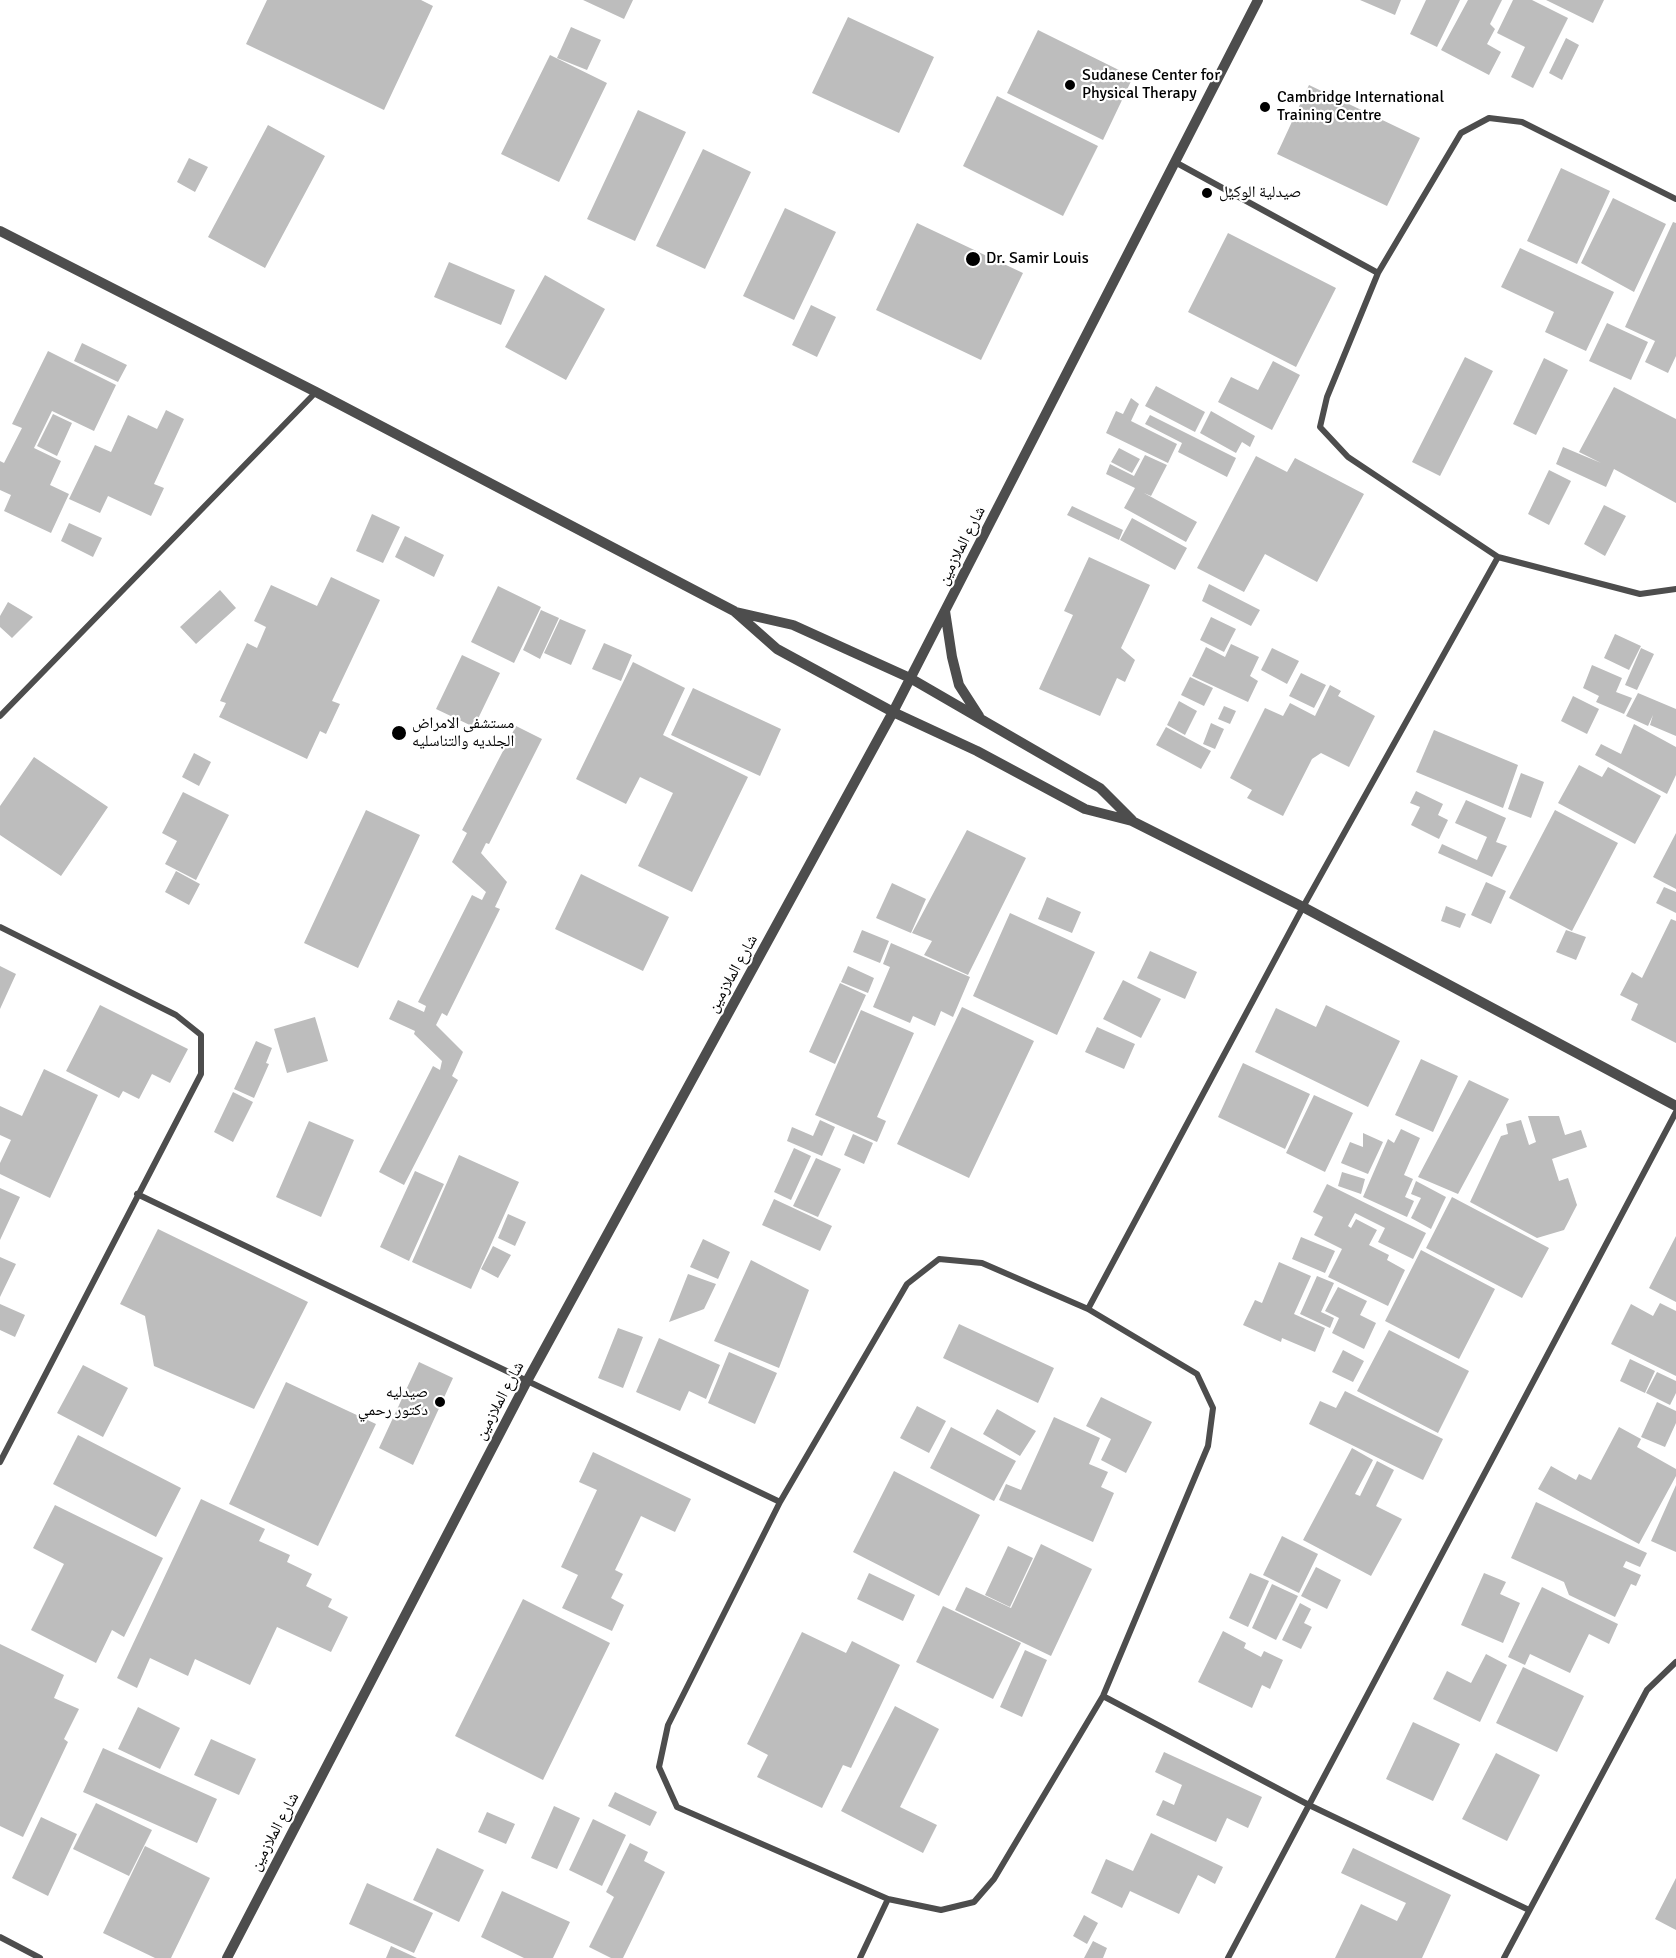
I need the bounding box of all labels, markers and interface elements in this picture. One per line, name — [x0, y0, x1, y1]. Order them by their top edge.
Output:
place label: Sudanese Center for Physical Therapy — [1082, 66, 1220, 104]
marker: Sudanese Center for Physical Therapy — [1063, 78, 1077, 92]
place label: Cambridge International Training Centre — [1277, 88, 1444, 126]
marker: Cambridge International Training Centre — [1258, 100, 1272, 114]
place label: صيدلية الوكيل — [1219, 183, 1301, 203]
marker: صيدلية الوكيل — [1200, 186, 1214, 200]
place label: Dr. Samir Louis — [986, 249, 1089, 269]
marker: Dr. Samir Louis — [964, 250, 982, 268]
street label: شارع الملازمين — [934, 503, 990, 589]
place label: مستشفى الامراض الجلديه والتناسليه — [412, 714, 514, 752]
marker: مستشفى الامراض الجلديه والتناسليه — [390, 724, 408, 742]
street label: شارع الملازمين — [704, 932, 762, 1016]
street label: شارع الملازمين — [471, 1358, 529, 1444]
place label: صيدليه دكتور رحمي — [358, 1383, 428, 1421]
marker: صيدليه دكتور رحمي — [433, 1395, 447, 1409]
street label: شارع الملازمين — [246, 1789, 304, 1875]

